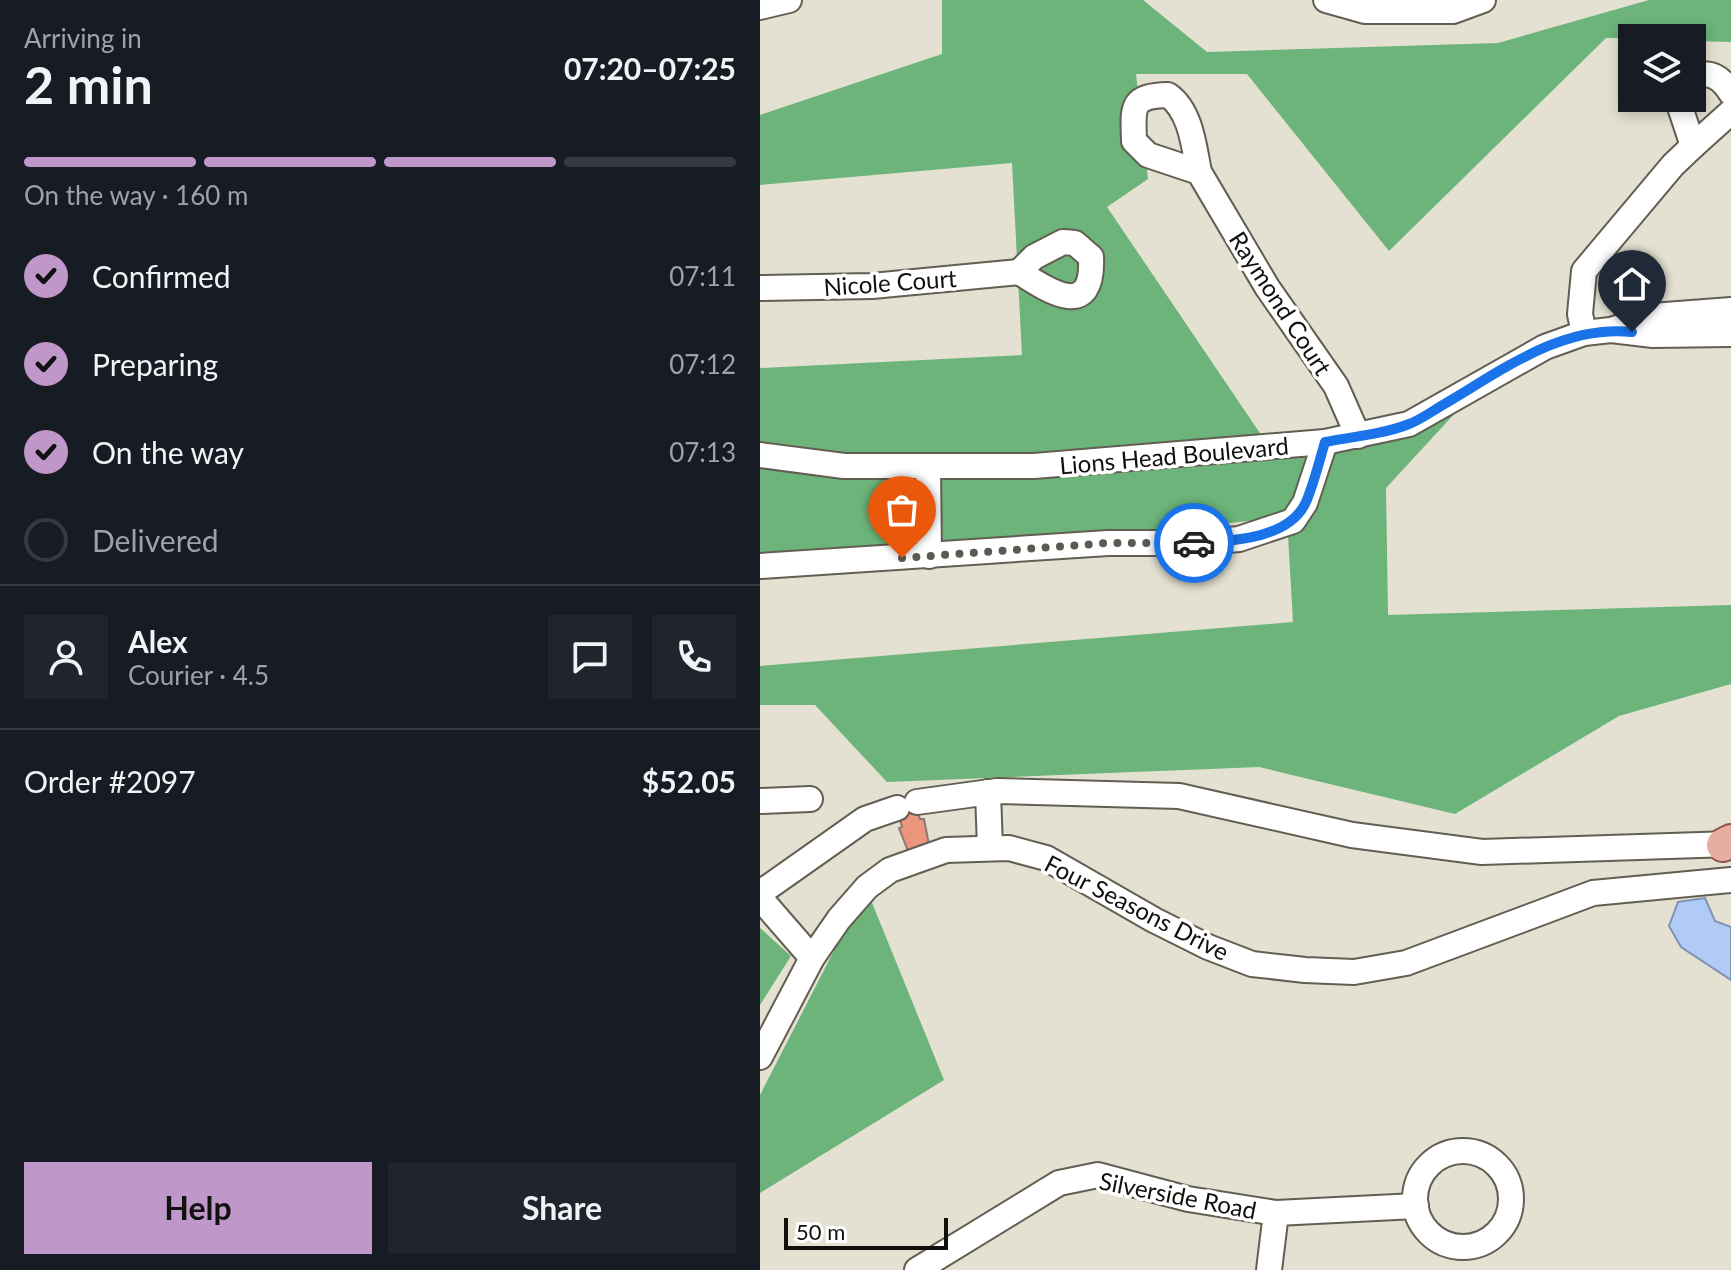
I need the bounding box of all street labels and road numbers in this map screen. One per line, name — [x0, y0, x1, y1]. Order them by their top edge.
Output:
street label: Raymond Court — [1224, 226, 1338, 381]
street label: Nicole Court — [822, 263, 958, 301]
street label: Lions Head Boulevard — [1058, 431, 1290, 479]
street label: Four Seasons Drive — [1040, 848, 1234, 966]
street label: Silverside Road — [1097, 1166, 1259, 1224]

